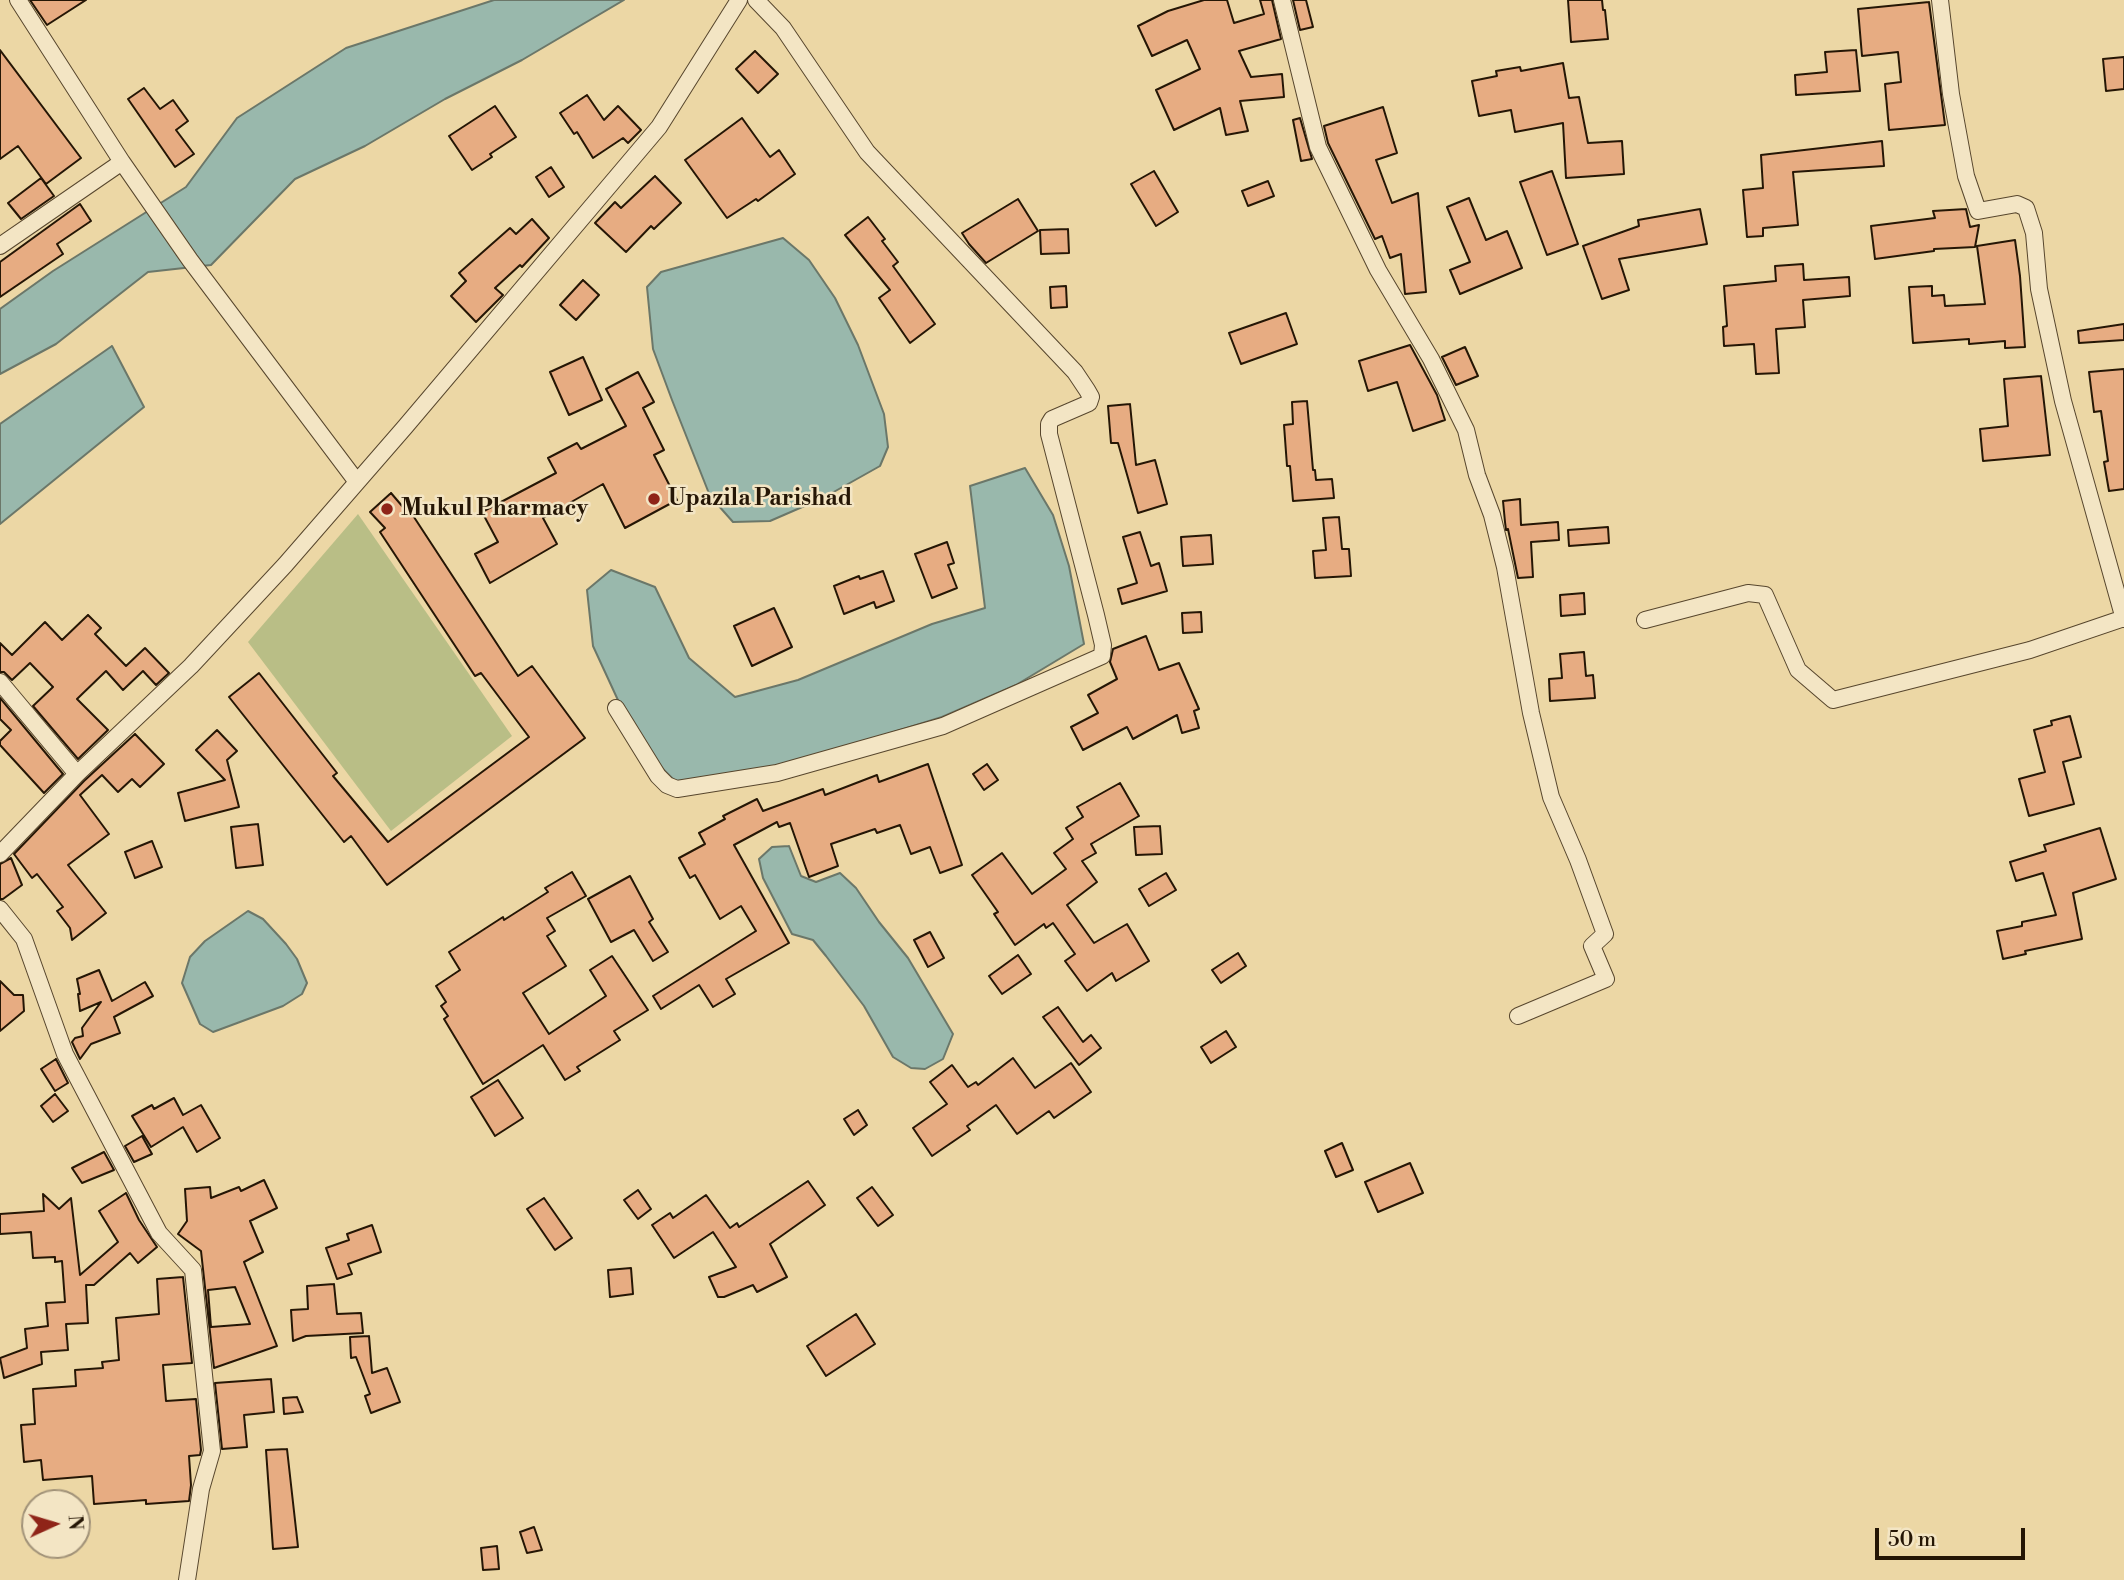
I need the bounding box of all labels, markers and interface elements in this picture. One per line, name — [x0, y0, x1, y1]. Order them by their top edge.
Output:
place label: Upazila Parishad — [668, 485, 852, 513]
marker: Upazila Parishad — [646, 491, 662, 507]
place label: Mukul Pharmacy — [401, 495, 588, 523]
marker: Mukul Pharmacy — [379, 501, 395, 517]
north arrow — [21, 1489, 91, 1559]
text: N — [62, 1514, 87, 1531]
scale bar — [1879, 1514, 2030, 1558]
text: 50 m — [1888, 1527, 1936, 1553]

